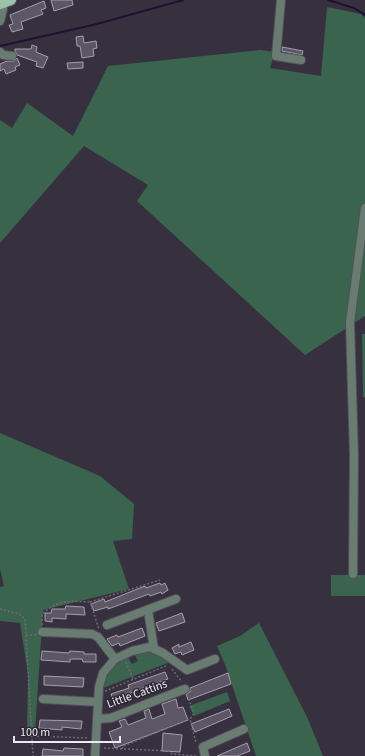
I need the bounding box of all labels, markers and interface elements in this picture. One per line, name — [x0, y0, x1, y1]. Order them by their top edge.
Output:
street label: Little Cattins — [104, 675, 170, 713]
scale bar — [14, 718, 120, 744]
text: 100 m — [20, 724, 50, 741]

